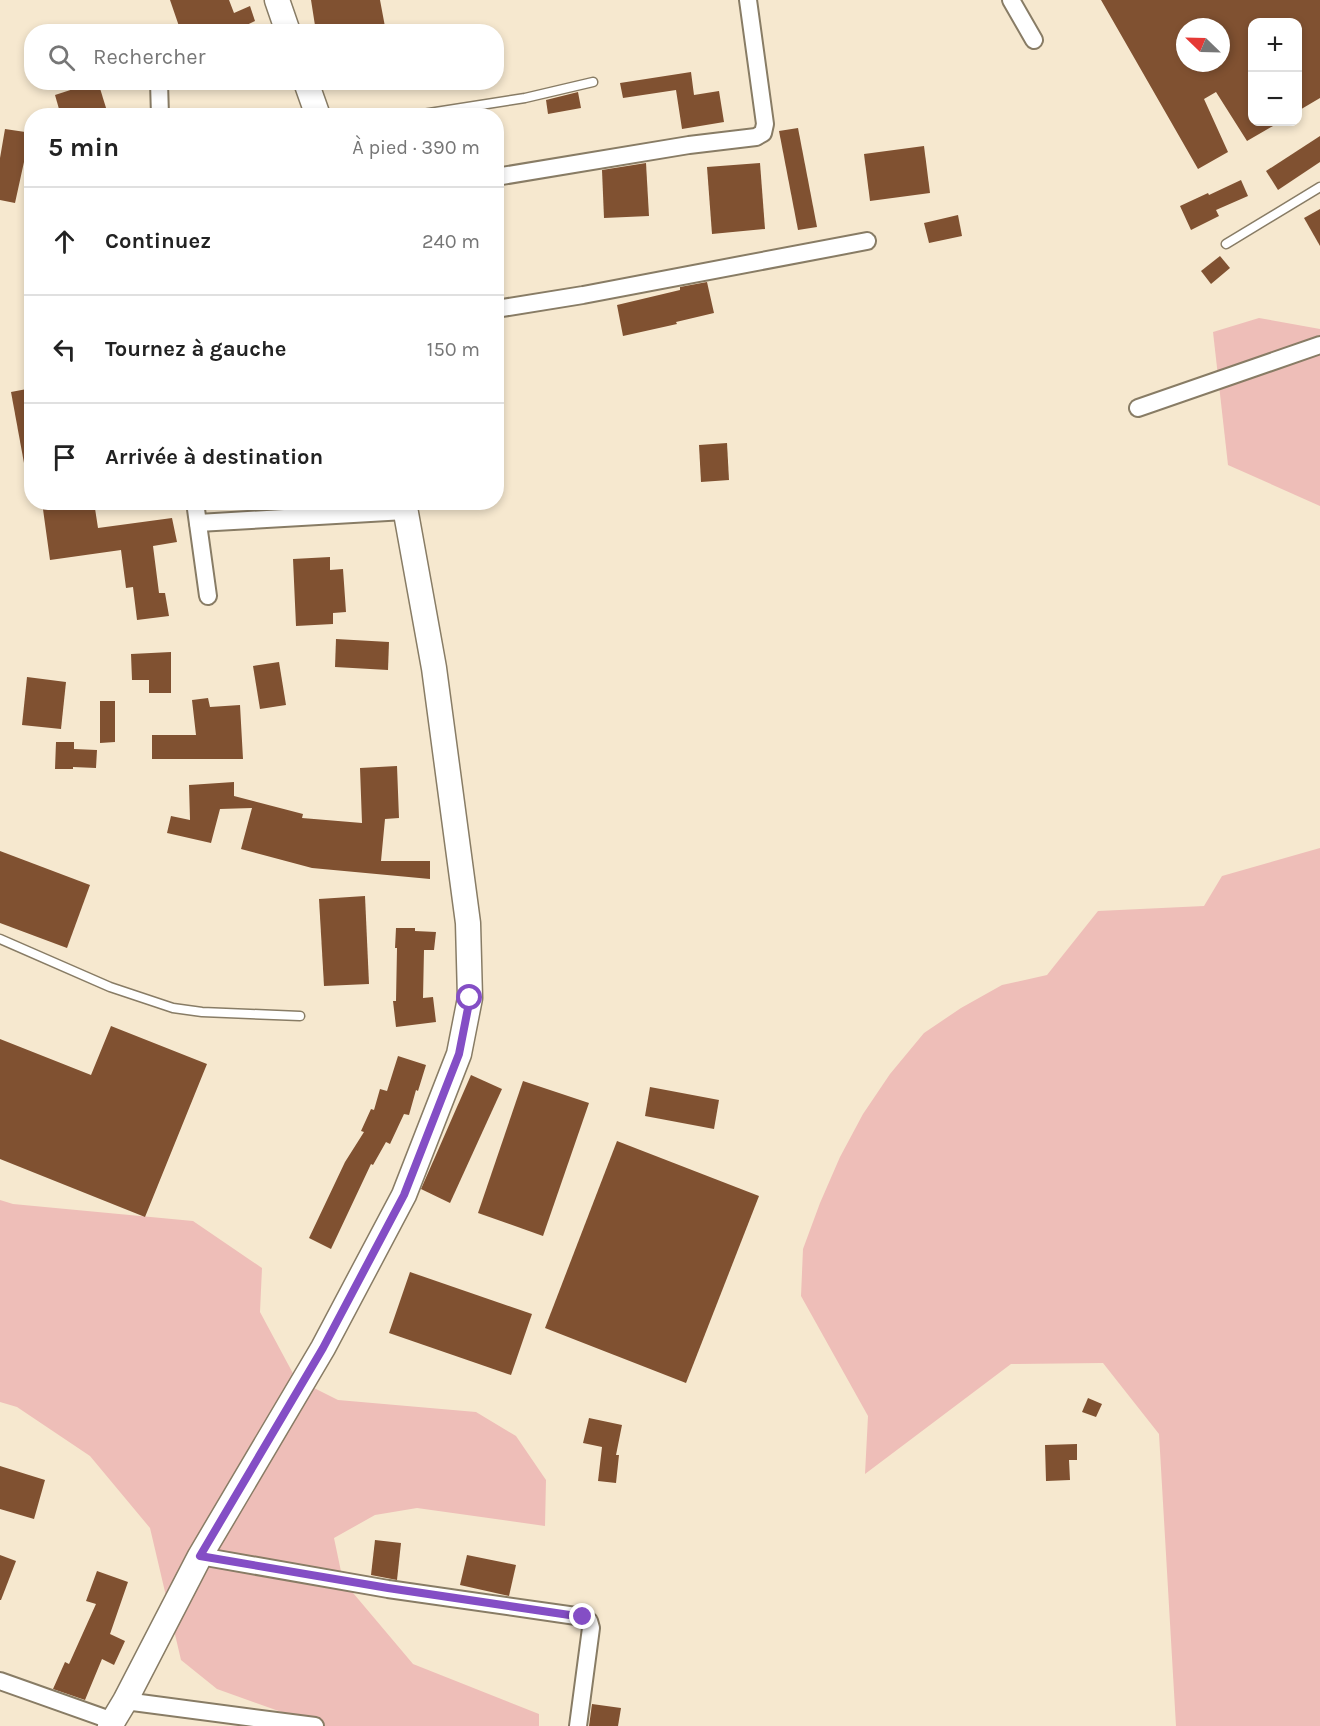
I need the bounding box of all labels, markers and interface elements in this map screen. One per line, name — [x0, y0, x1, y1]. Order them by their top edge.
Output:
north arrow — [1176, 18, 1230, 72]
map controls — [1248, 18, 1302, 126]
button: + — [1248, 18, 1302, 72]
search box — [24, 24, 504, 90]
icon: search — [45, 41, 78, 74]
text: Rechercher — [93, 44, 206, 70]
button: − — [1248, 72, 1302, 126]
text: 5 min — [48, 132, 119, 163]
text: À pied · 390 m — [352, 136, 480, 159]
icon: ahead — [48, 225, 81, 258]
text: Continuez — [105, 228, 211, 254]
text: 240 m — [422, 230, 480, 253]
icon: left — [48, 333, 81, 366]
text: Tournez à gauche — [105, 336, 286, 362]
text: 150 m — [427, 338, 480, 361]
icon: arrive — [48, 441, 81, 474]
text: Arrivée à destination — [105, 444, 323, 470]
route start — [456, 984, 482, 1010]
route end — [569, 1603, 595, 1629]

